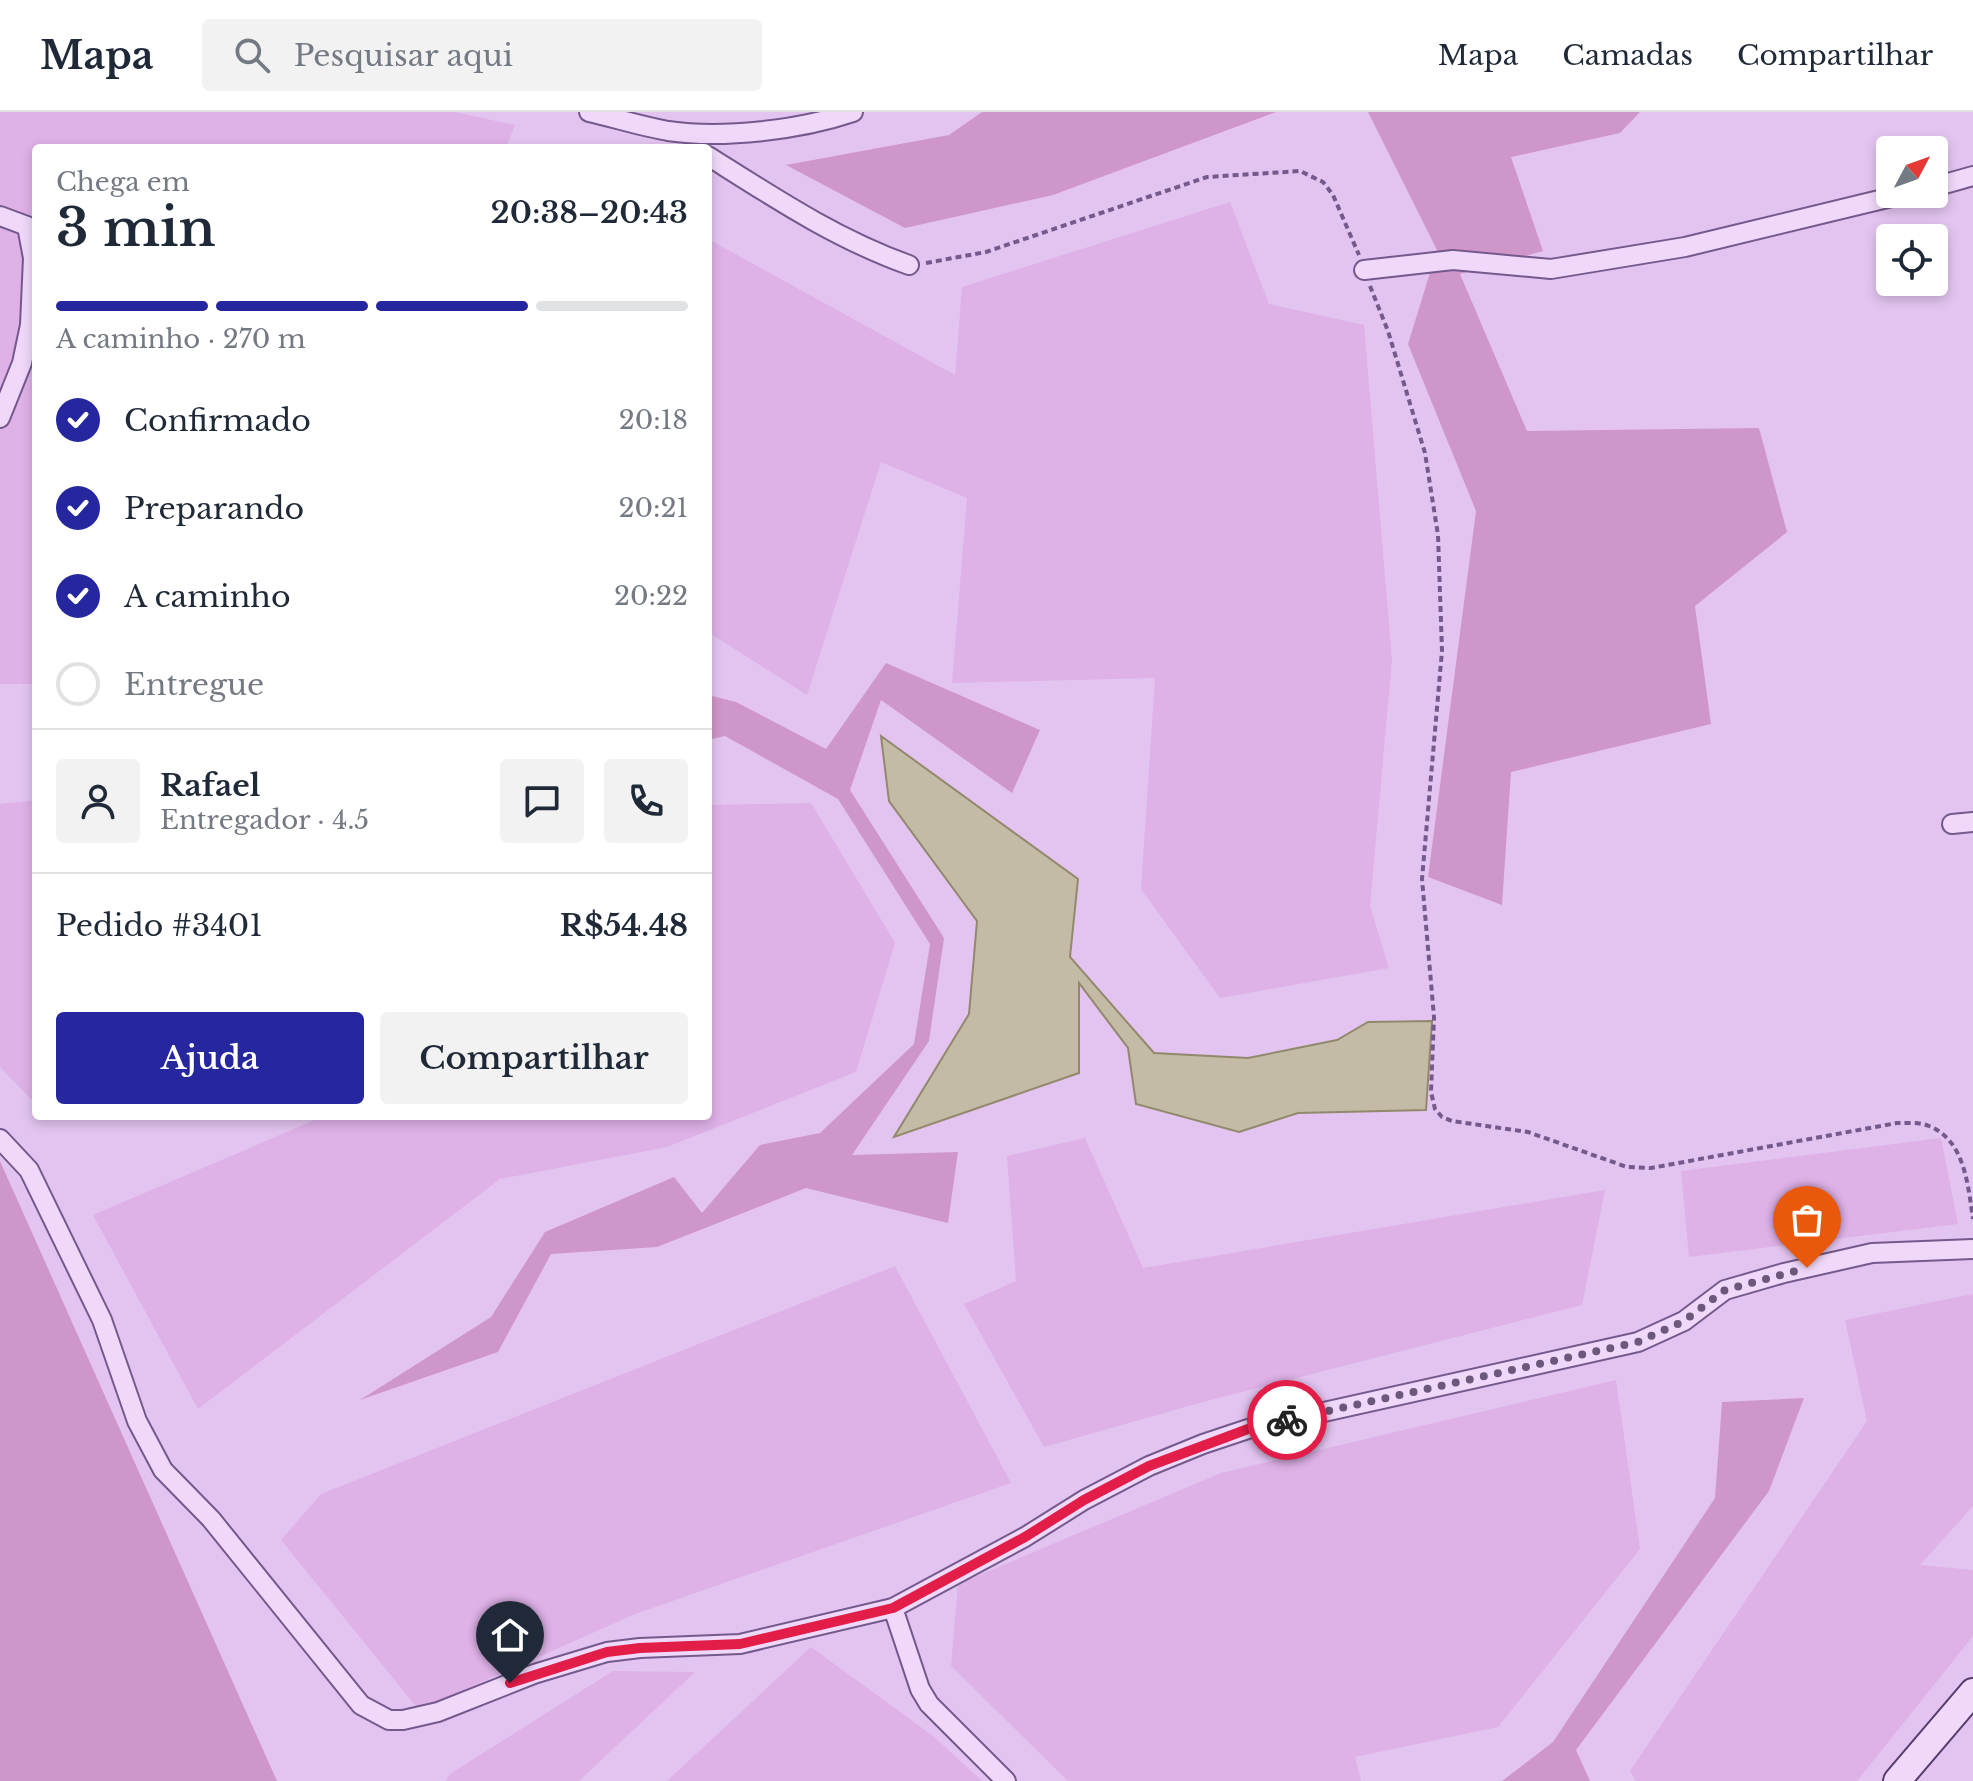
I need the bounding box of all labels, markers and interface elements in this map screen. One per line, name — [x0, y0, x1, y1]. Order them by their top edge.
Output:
search box — [202, 19, 762, 91]
text: Mapa — [40, 32, 154, 79]
icon: search — [230, 33, 274, 77]
text: Pesquisar aqui — [294, 37, 513, 74]
text: Mapa — [1438, 38, 1518, 73]
text: Camadas — [1562, 38, 1693, 73]
text: Compartilhar — [1737, 38, 1933, 73]
north arrow — [1876, 136, 1948, 208]
map controls — [1876, 136, 1948, 296]
text: Chega em — [56, 166, 190, 198]
text: 20:38–20:43 — [490, 194, 688, 231]
text: 3 min — [56, 196, 216, 260]
button: locate — [1876, 224, 1948, 296]
text: A caminho · 270 m — [56, 323, 306, 355]
icon: check — [56, 398, 100, 442]
text: Confirmado — [124, 402, 311, 439]
text: 20:18 — [619, 404, 688, 436]
icon: check — [56, 486, 100, 530]
text: Preparando — [124, 490, 304, 527]
text: 20:21 — [618, 492, 688, 524]
icon: check — [56, 574, 100, 618]
text: A caminho — [124, 578, 291, 615]
text: 20:22 — [614, 580, 688, 612]
text: Entregue — [124, 666, 264, 703]
button: person — [56, 759, 140, 843]
button: chat — [500, 759, 584, 843]
button: phone — [604, 759, 688, 843]
text: Rafael — [160, 767, 260, 804]
text: Entregador · 4.5 — [160, 804, 369, 836]
text: Pedido #3401 — [56, 907, 263, 944]
text: R$54.48 — [560, 907, 688, 944]
button: Ajuda — [56, 1012, 364, 1104]
button: Compartilhar — [380, 1012, 688, 1104]
pin — [1773, 1186, 1841, 1268]
icon: bag — [1785, 1198, 1829, 1242]
courier — [1247, 1380, 1327, 1460]
icon: bike — [1265, 1398, 1309, 1442]
pin — [476, 1601, 544, 1683]
icon: home — [488, 1613, 532, 1657]

